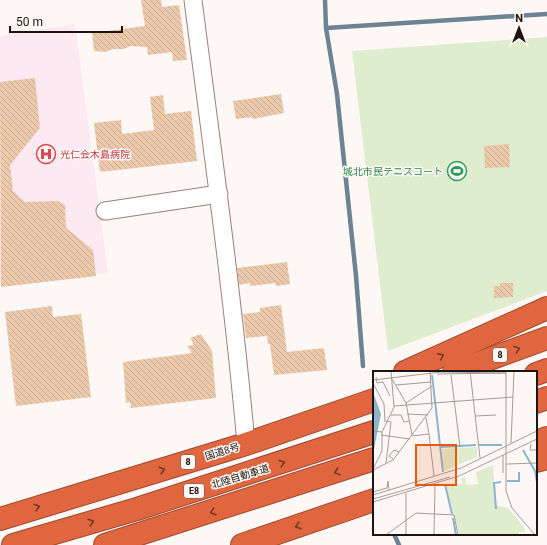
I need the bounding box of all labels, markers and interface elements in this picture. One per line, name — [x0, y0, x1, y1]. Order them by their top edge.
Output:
scale bar — [10, 8, 122, 34]
north arrow — [499, 8, 539, 48]
text: N — [515, 12, 523, 25]
text: 50 m — [16, 15, 43, 29]
hospital icon: 光仁会木島病院 — [35, 143, 57, 165]
place label: 光仁会木島病院 — [60, 149, 130, 160]
sports icon: 城北市民テニスコート — [446, 160, 468, 182]
place label: 城北市民テニスコート — [343, 166, 443, 177]
one-way arrow — [513, 345, 520, 353]
road number: 8 — [493, 348, 507, 362]
one-way arrow — [437, 353, 444, 361]
inset map — [373, 371, 537, 535]
street label: 国道8号 — [204, 441, 241, 462]
road number: 8 — [181, 455, 195, 469]
one-way arrow — [278, 459, 285, 468]
street label: 北陸自動車道 — [210, 462, 270, 491]
one-way arrow — [158, 466, 165, 475]
one-way arrow — [334, 467, 341, 476]
road number: E8 — [184, 484, 204, 498]
one-way arrow — [34, 503, 41, 512]
one-way arrow — [210, 507, 217, 515]
one-way arrow — [87, 518, 94, 527]
one-way arrow — [294, 522, 301, 530]

